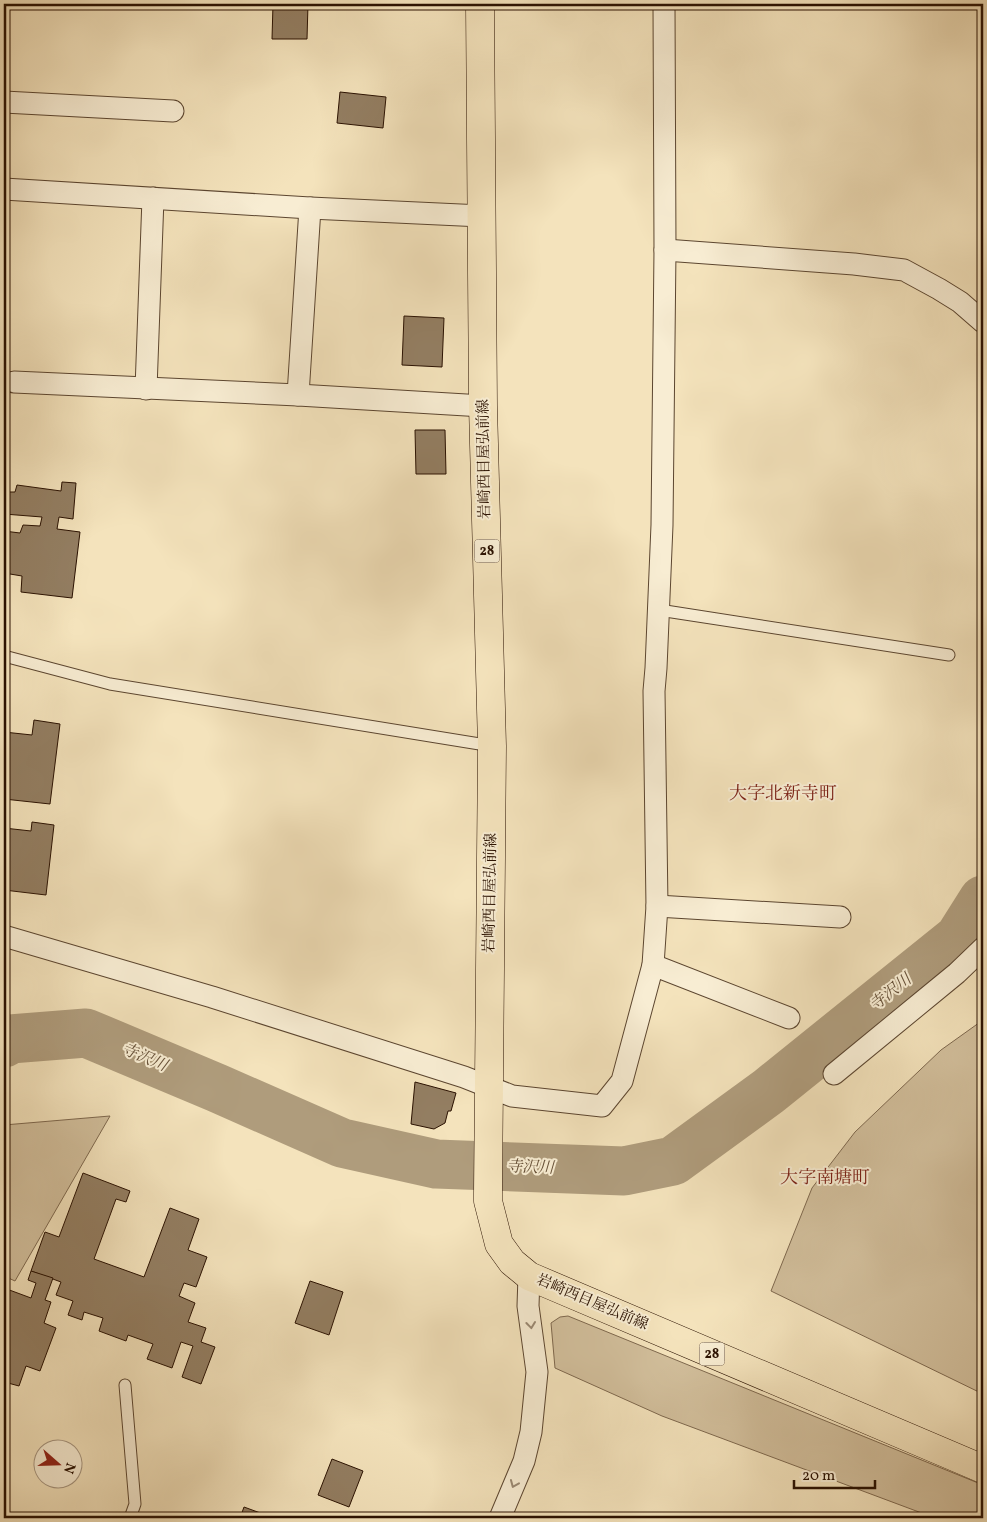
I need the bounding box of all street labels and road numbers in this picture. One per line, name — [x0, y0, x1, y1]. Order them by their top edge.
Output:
street label: 岩崎西目屋弘前線 — [473, 399, 497, 519]
road number: 28 — [474, 540, 500, 562]
street label: 岩崎西目屋弘前線 — [479, 833, 503, 953]
street label: 岩崎西目屋弘前線 — [533, 1270, 651, 1336]
road number: 28 — [700, 1342, 724, 1366]

